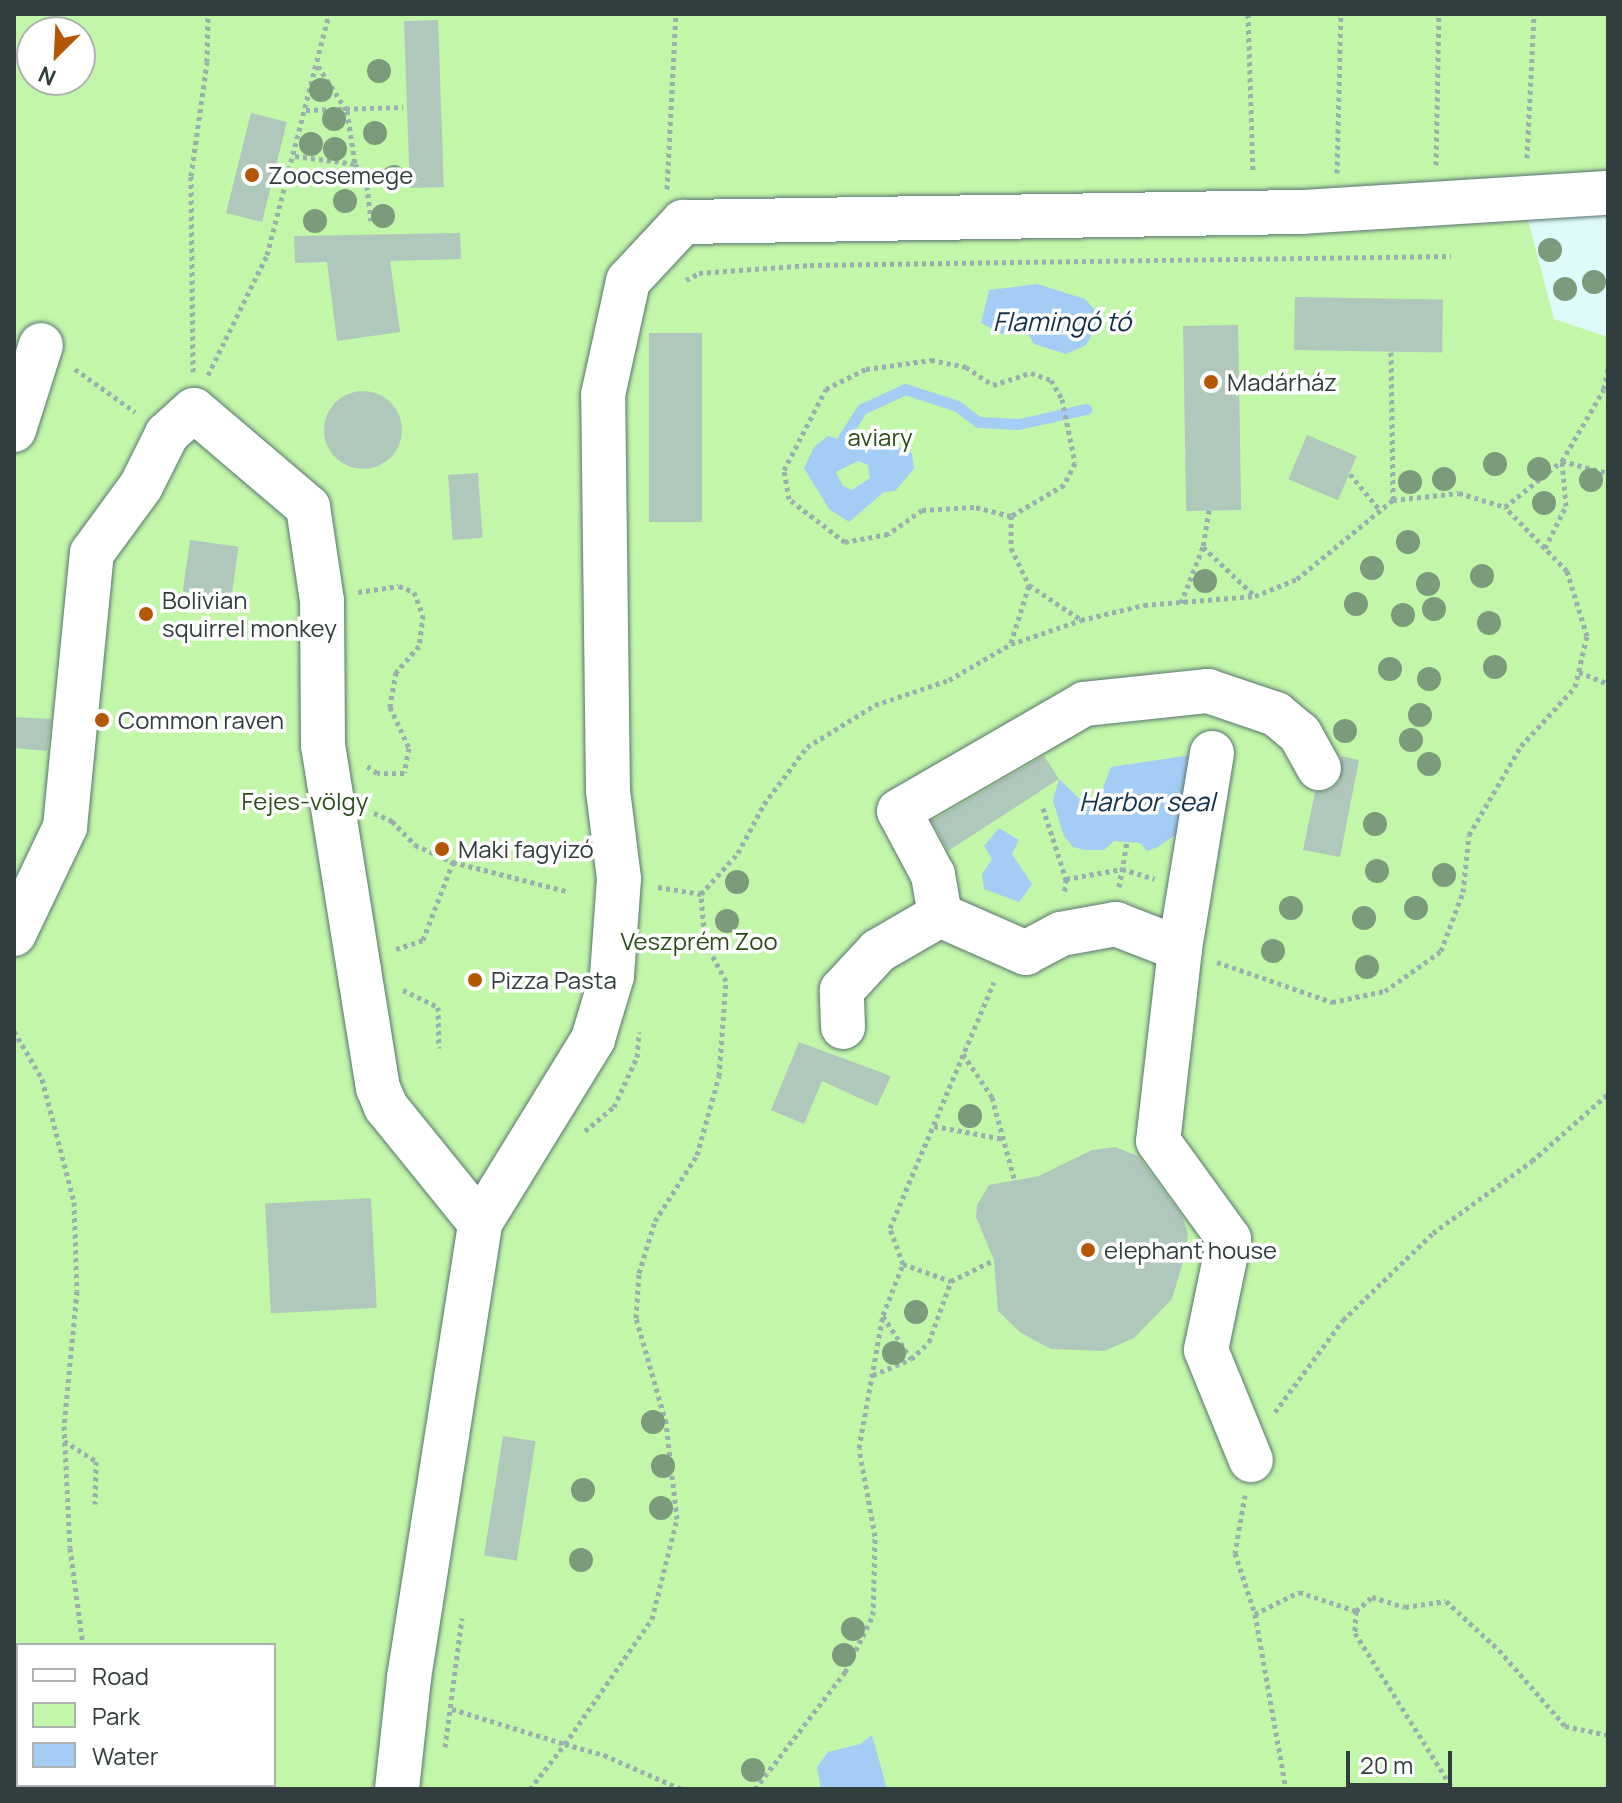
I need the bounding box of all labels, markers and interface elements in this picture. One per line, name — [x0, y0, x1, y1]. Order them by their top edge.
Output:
north arrow — [16, 16, 96, 96]
text: N — [34, 59, 60, 93]
place label: Zoocsemege — [268, 161, 413, 189]
marker: Zoocsemege — [243, 166, 261, 184]
water label: Flamingó tó — [993, 306, 1131, 338]
place label: Madárház — [1227, 368, 1337, 396]
marker: Madárház — [1202, 373, 1220, 391]
park label: aviary — [847, 423, 913, 451]
place label: Bolivian squirrel monkey — [162, 586, 337, 642]
marker: Bolivian squirrel monkey — [137, 605, 155, 623]
place label: Common raven — [118, 706, 284, 734]
marker: Common raven — [93, 711, 111, 729]
water label: Harbor seal — [1079, 786, 1215, 818]
park label: Fejes-völgy — [242, 787, 368, 815]
place label: Maki fagyizó — [458, 835, 594, 863]
marker: Maki fagyizó — [433, 840, 451, 858]
park label: Veszprém Zoo — [620, 927, 778, 955]
place label: Pizza Pasta — [491, 966, 617, 994]
marker: Pizza Pasta — [466, 971, 484, 989]
place label: elephant house — [1104, 1236, 1277, 1264]
marker: elephant house — [1079, 1241, 1097, 1259]
legend — [16, 1643, 276, 1787]
text: Road — [92, 1659, 149, 1692]
text: Park — [92, 1699, 140, 1732]
scale bar — [1350, 1735, 1456, 1785]
text: Water — [92, 1739, 159, 1772]
text: 20 m — [1360, 1748, 1413, 1781]

